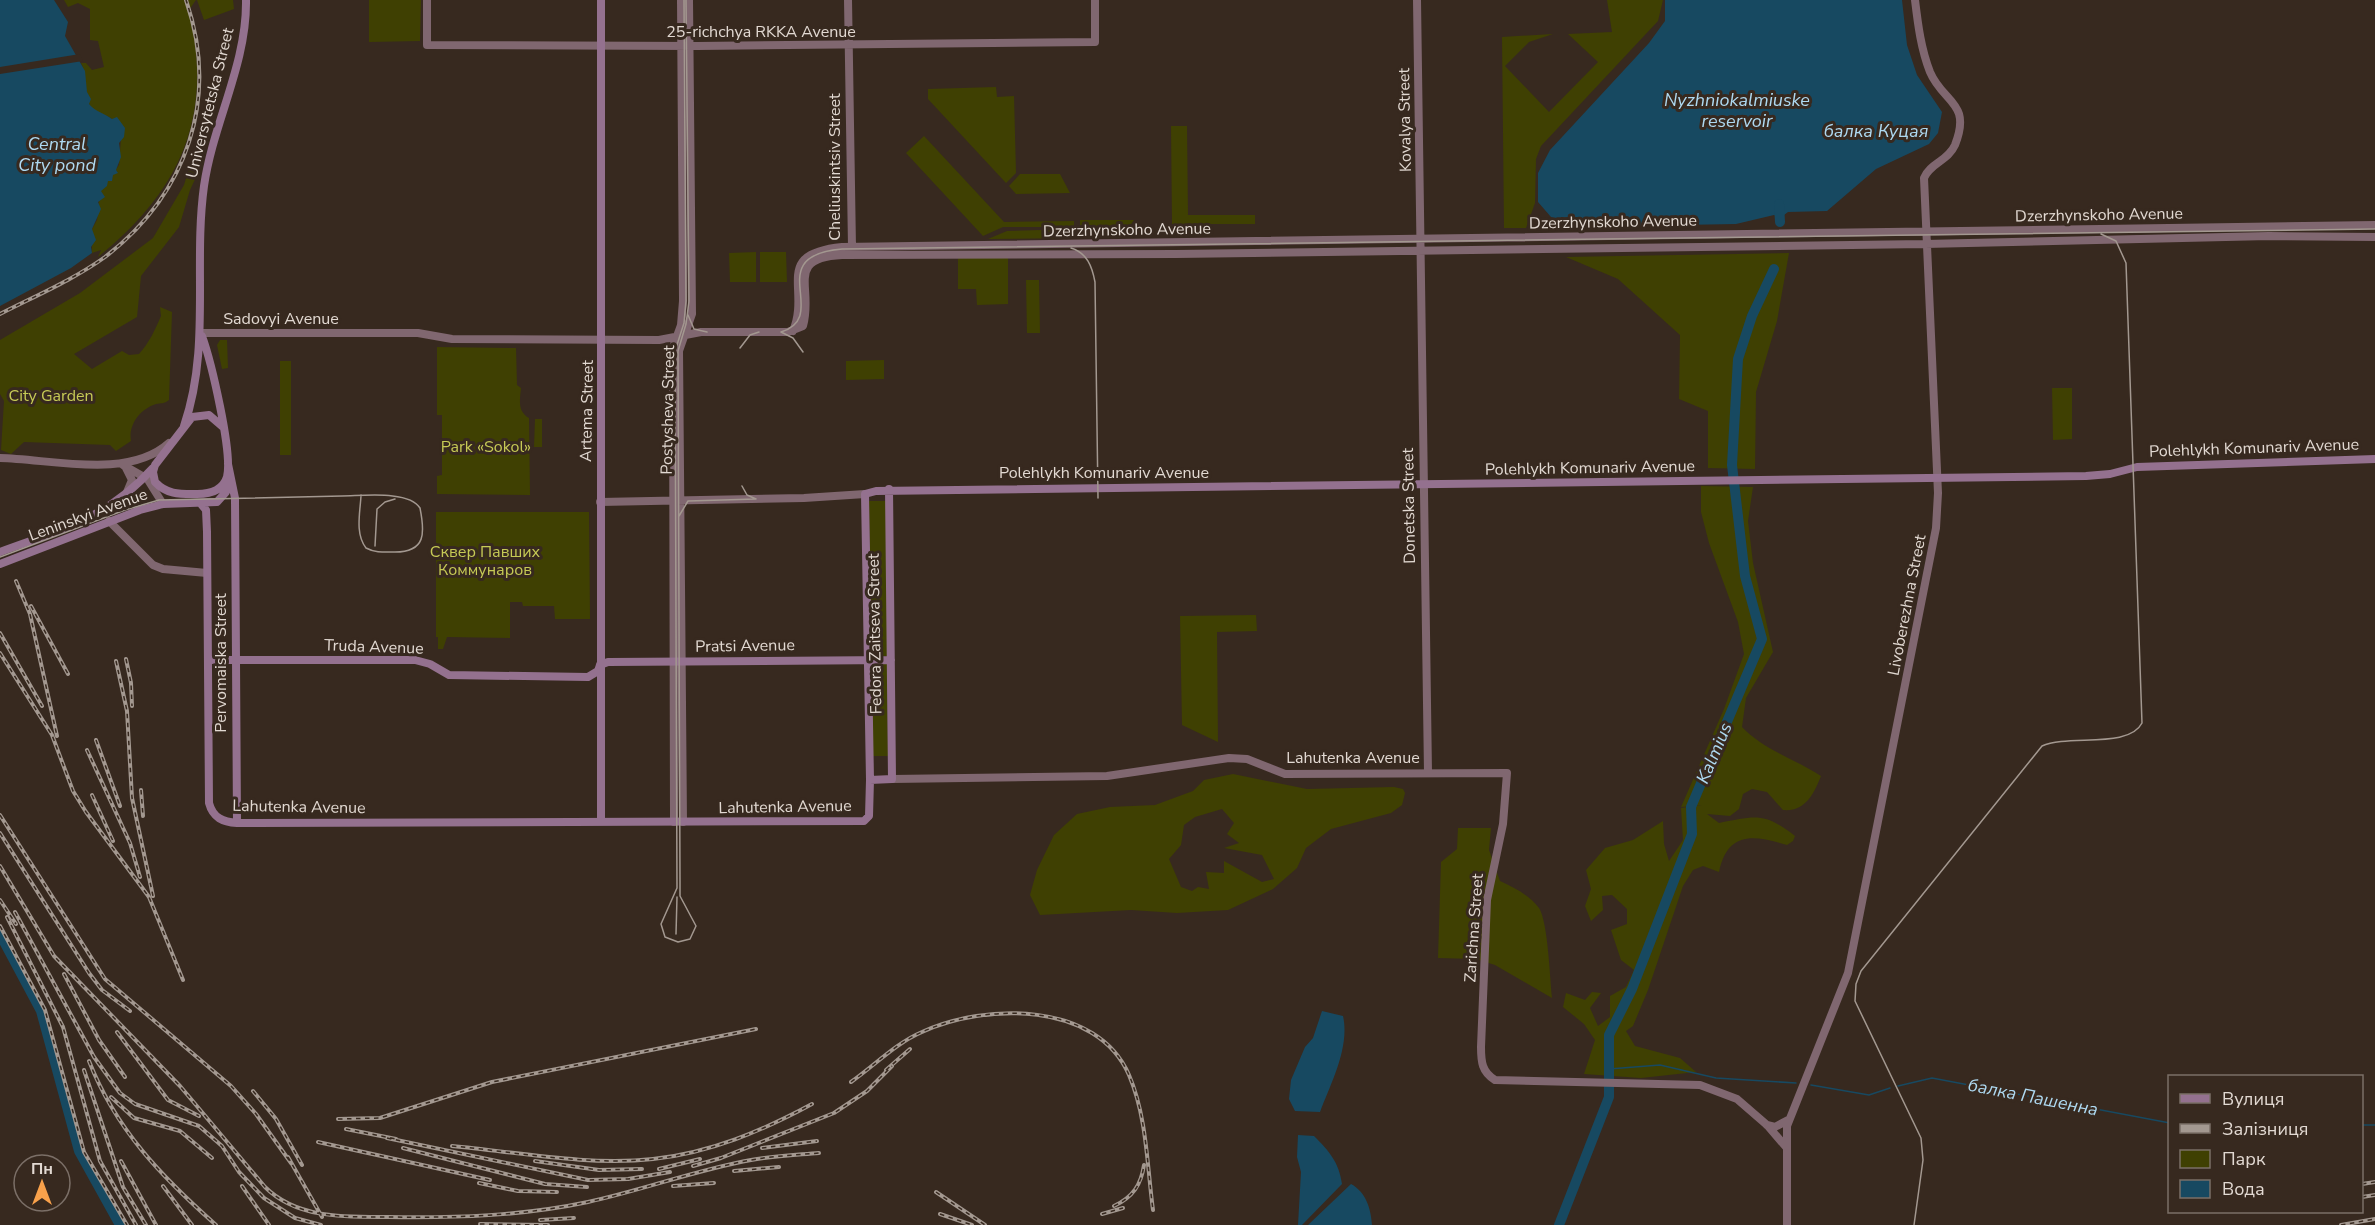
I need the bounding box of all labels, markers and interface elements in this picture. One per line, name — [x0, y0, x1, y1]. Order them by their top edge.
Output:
street label: 25-richchya RKKA Avenue — [666, 21, 856, 43]
street label: Universytetska Street — [181, 25, 239, 180]
street label: Kovalya Street — [1393, 67, 1417, 172]
water label: Nyzhniokalmiuske reservoir — [1664, 88, 1810, 133]
street label: Cheliuskintsiv Street — [824, 93, 846, 241]
water label: балка Куцая — [1824, 119, 1928, 143]
water label: Central City pond — [18, 132, 96, 177]
street label: Dzerzhynskoho Avenue — [2015, 203, 2183, 227]
street label: Dzerzhynskoho Avenue — [1529, 210, 1697, 234]
street label: Dzerzhynskoho Avenue — [1043, 218, 1211, 242]
street label: Sadovyi Avenue — [223, 308, 339, 330]
street label: Postysheva Street — [656, 345, 680, 475]
street label: Artema Street — [575, 360, 599, 462]
park label: City Garden — [8, 385, 94, 407]
street label: Polehlykh Komunariv Avenue — [2149, 433, 2359, 463]
park label: Park «Sokol» — [441, 436, 531, 458]
street label: Donetska Street — [1397, 448, 1421, 564]
street label: Polehlykh Komunariv Avenue — [1485, 455, 1695, 481]
street label: Polehlykh Komunariv Avenue — [999, 462, 1209, 484]
street label: Leninskyi Avenue — [26, 483, 150, 547]
street label: Livoberezhna Street — [1883, 532, 1932, 677]
park label: Сквер Павших Коммунаров — [430, 541, 541, 581]
street label: Fedora Zaitseva Street — [863, 553, 887, 715]
street label: Pervomaiska Street — [210, 593, 232, 733]
street label: Truda Avenue — [324, 634, 424, 660]
street label: Pratsi Avenue — [695, 634, 795, 658]
water label: Kalmius — [1690, 719, 1738, 787]
street label: Lahutenka Avenue — [1286, 747, 1420, 769]
street label: Lahutenka Avenue — [232, 795, 366, 819]
street label: Lahutenka Avenue — [718, 795, 852, 819]
street label: Zarichna Street — [1459, 872, 1489, 983]
water label: балка Пашенна — [1966, 1073, 2100, 1121]
legend — [2168, 1075, 2363, 1213]
text: Вулиця — [2222, 1087, 2284, 1111]
text: Залізниця — [2222, 1117, 2308, 1141]
text: Парк — [2222, 1147, 2266, 1171]
north arrow — [12, 1153, 72, 1213]
text: Пн — [31, 1158, 53, 1180]
text: Вода — [2222, 1177, 2265, 1201]

